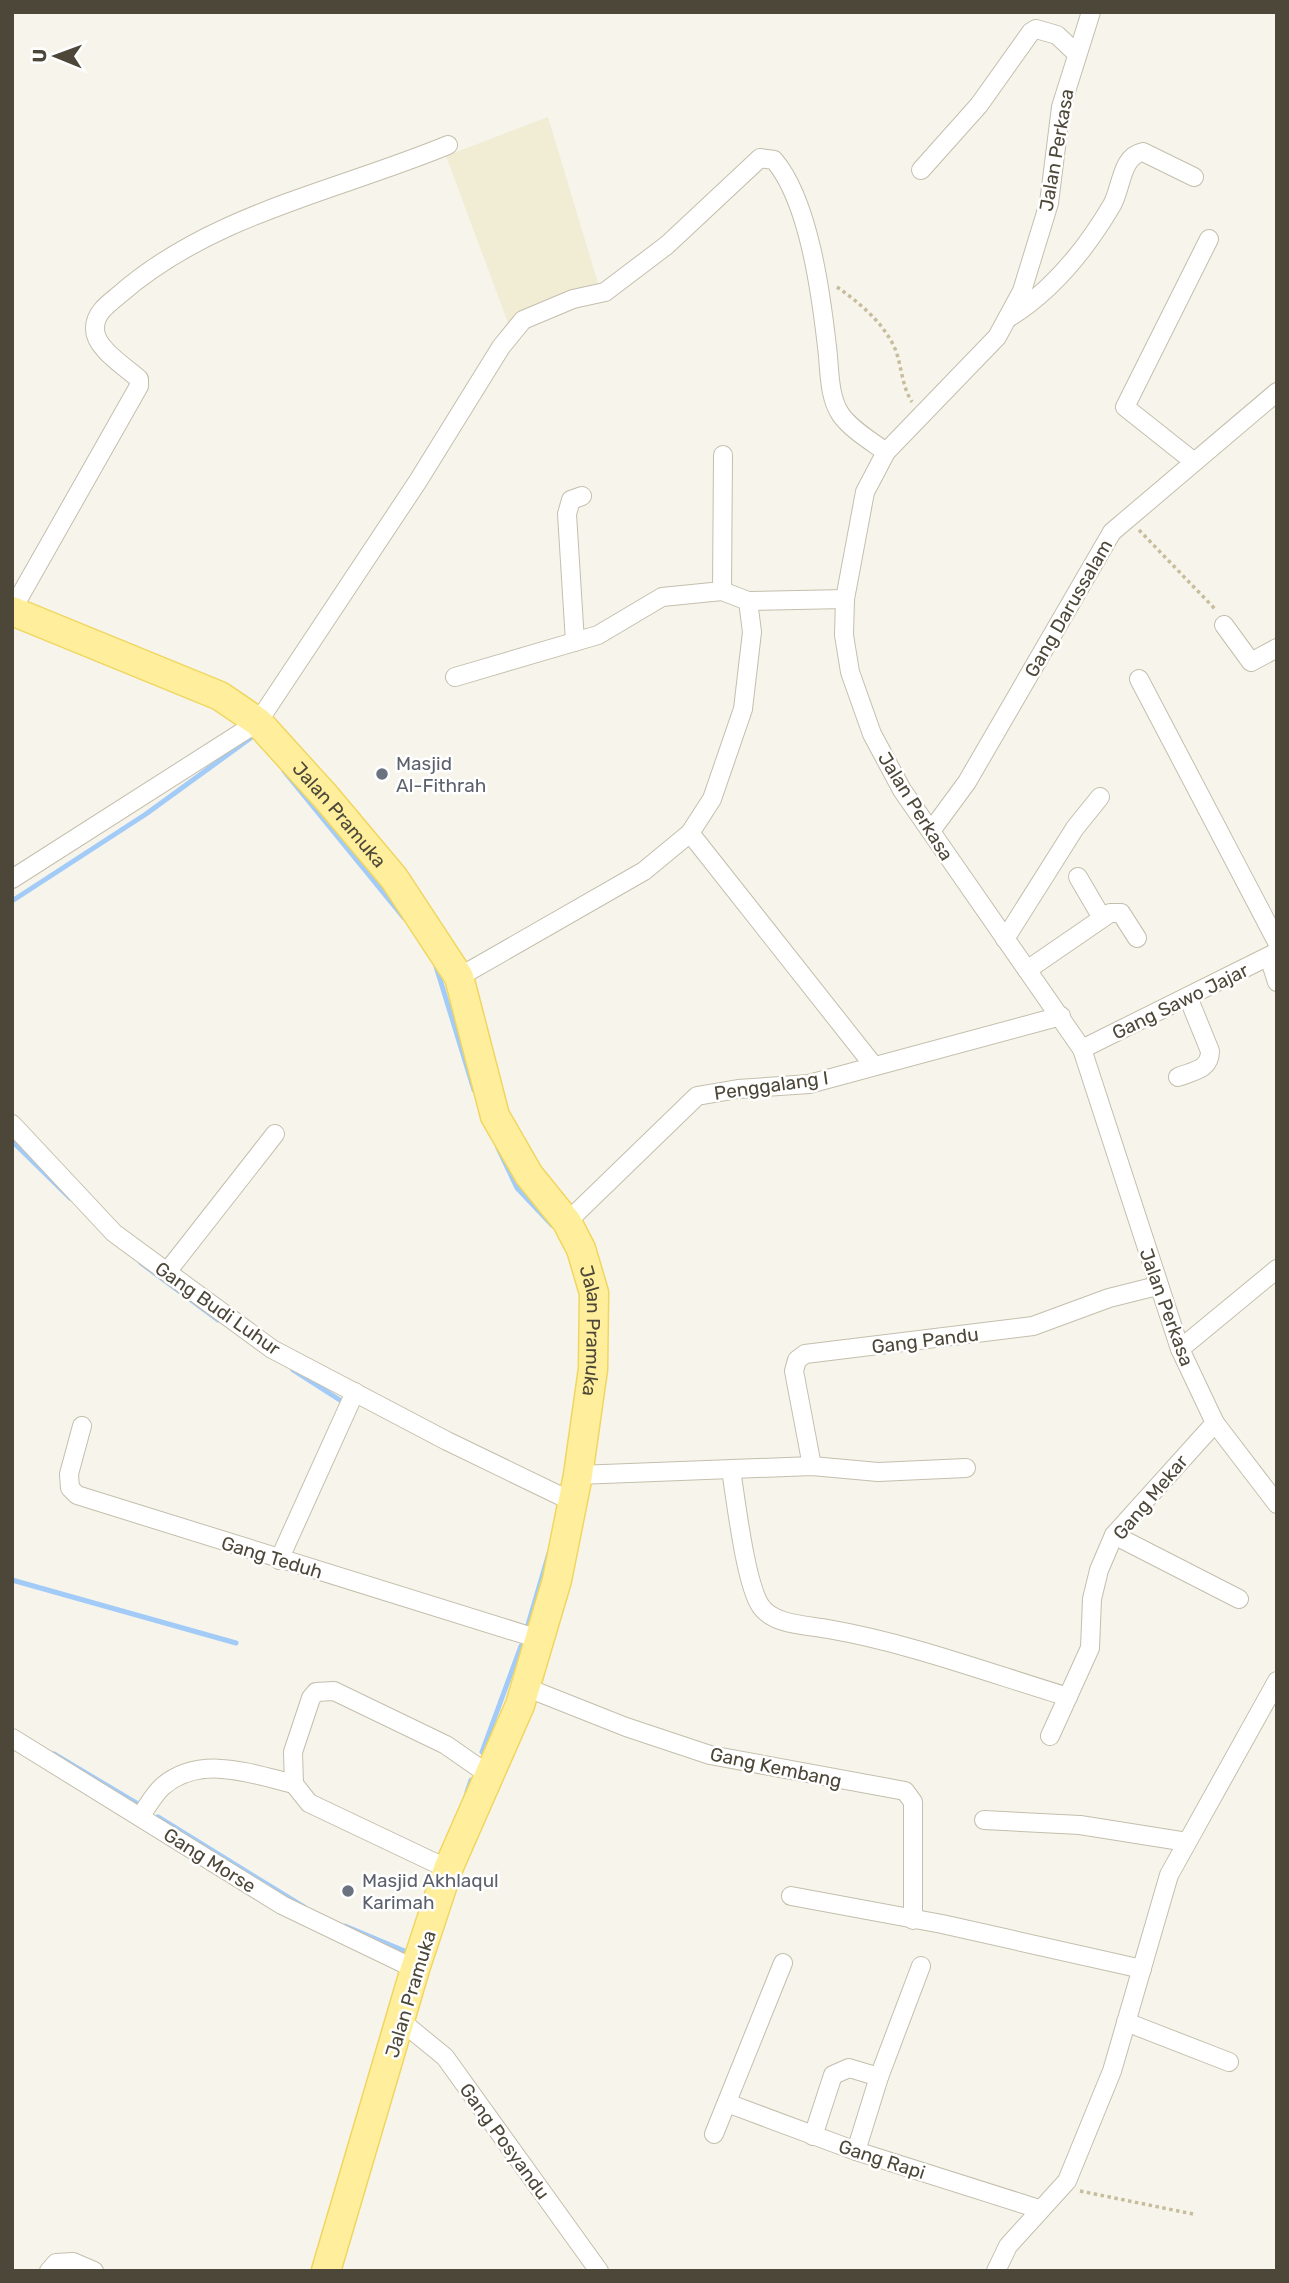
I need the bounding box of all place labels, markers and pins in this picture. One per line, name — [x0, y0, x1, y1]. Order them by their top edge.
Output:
place label: Masjid Al-Fithrah — [396, 752, 486, 797]
marker: Masjid Al-Fithrah — [374, 766, 390, 782]
place label: Masjid Akhlaqul Karimah — [362, 1869, 499, 1914]
marker: Masjid Akhlaqul Karimah — [340, 1883, 356, 1899]

